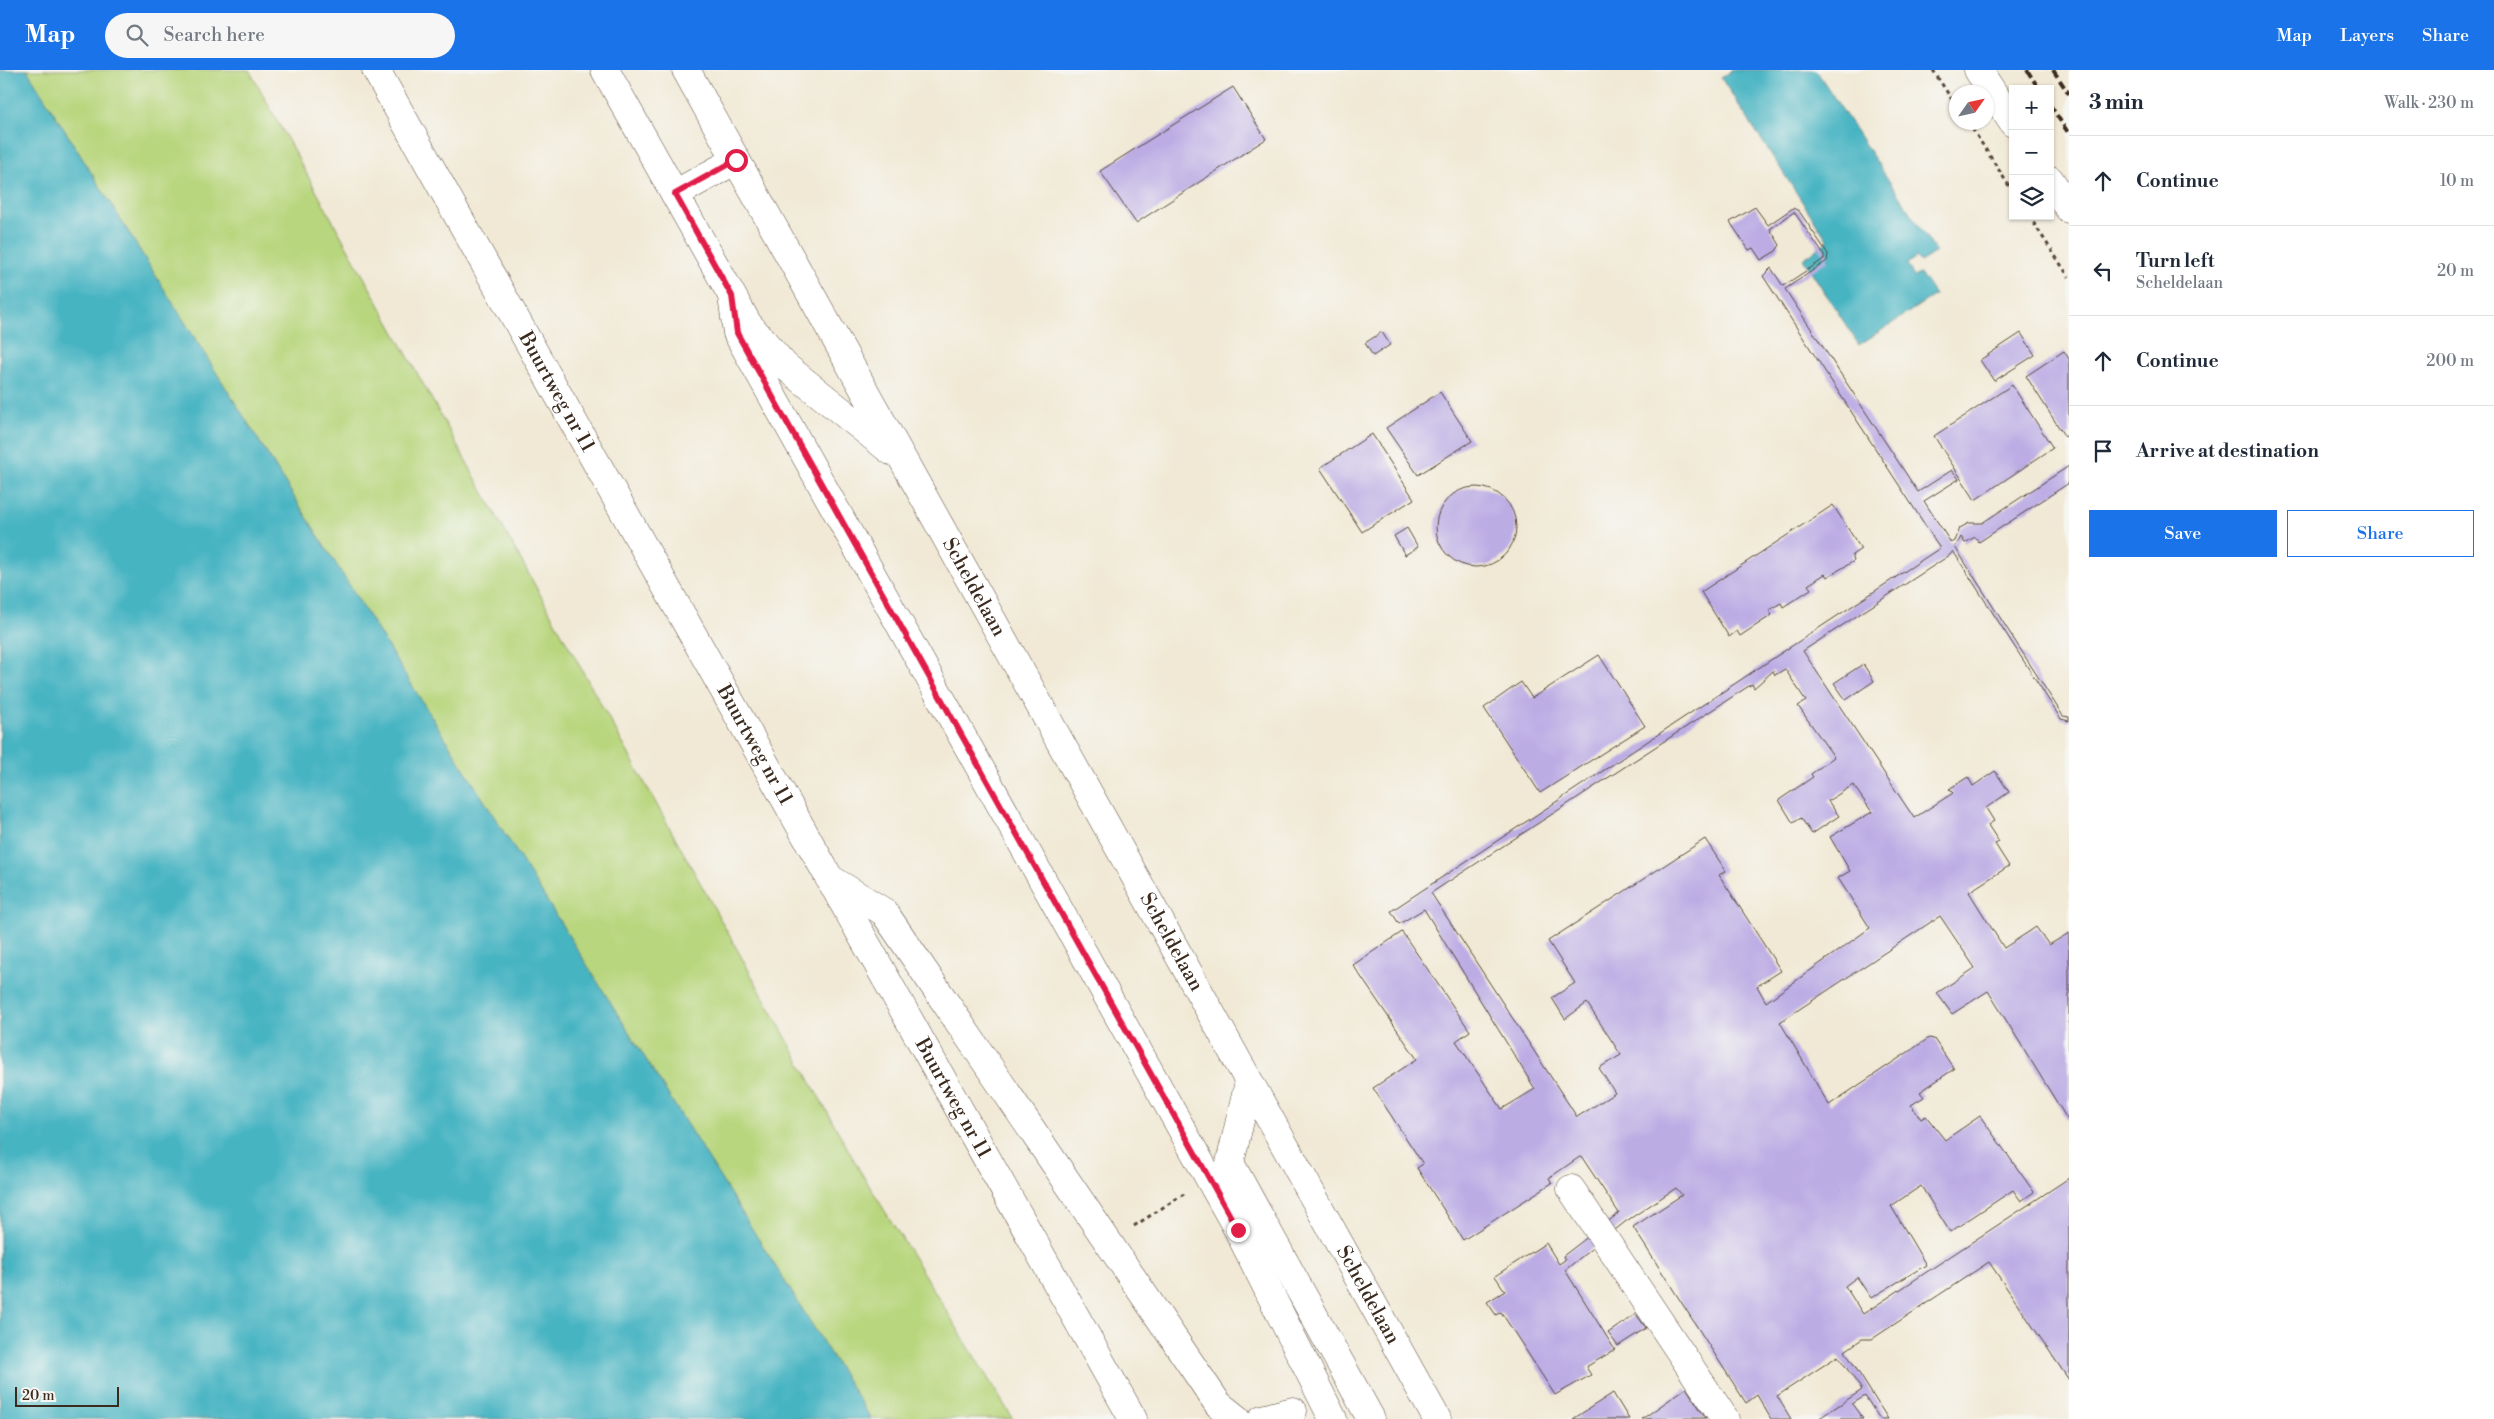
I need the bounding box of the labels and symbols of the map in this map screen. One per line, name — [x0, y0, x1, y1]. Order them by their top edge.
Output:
north arrow — [1949, 85, 1994, 130]
route start — [725, 149, 748, 172]
street label: Buurtweg nr 11 — [512, 326, 600, 457]
street label: Scheldelaan — [937, 534, 1011, 641]
street label: Buurtweg nr 11 — [711, 680, 799, 810]
street label: Scheldelaan — [1134, 888, 1209, 996]
street label: Buurtweg nr 11 — [909, 1033, 997, 1163]
route end — [1227, 1219, 1250, 1242]
street label: Scheldelaan — [1331, 1241, 1405, 1349]
scale bar — [15, 1384, 119, 1407]

